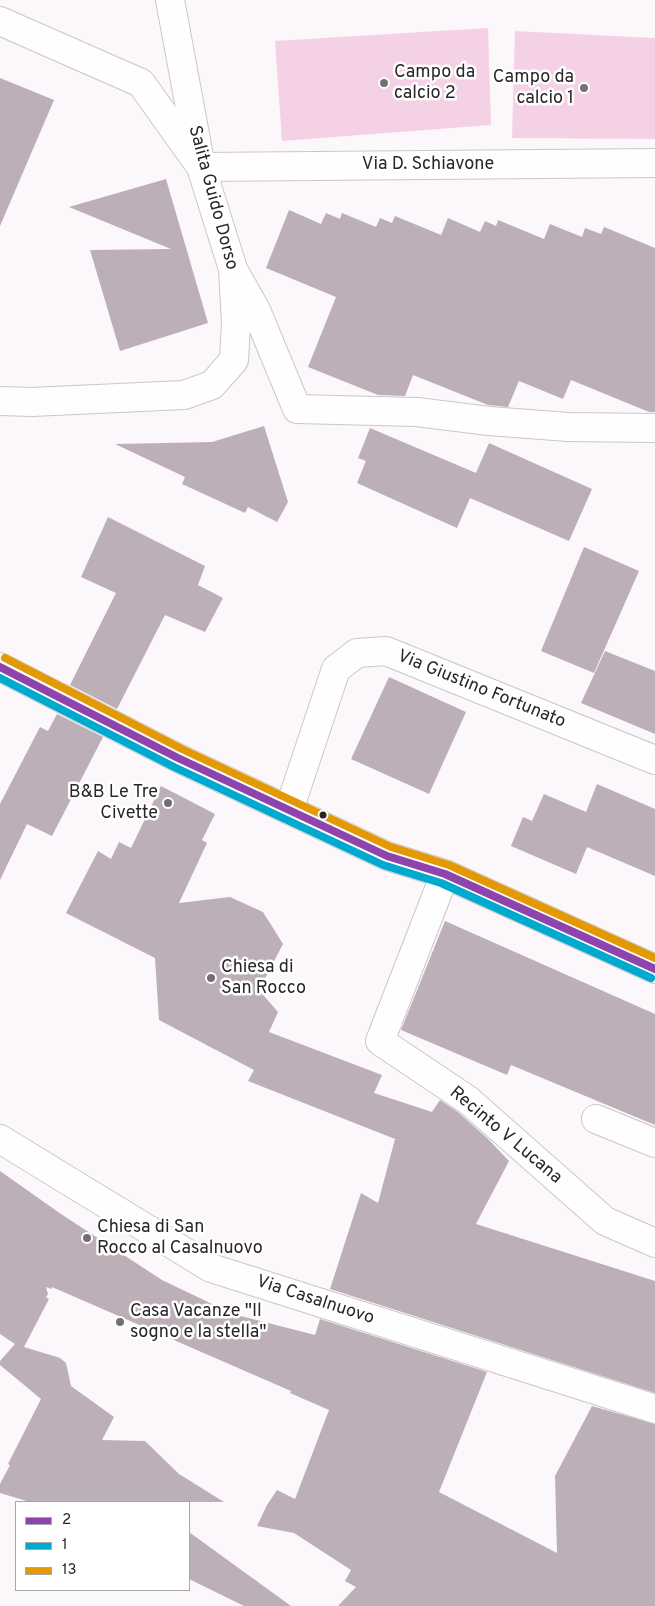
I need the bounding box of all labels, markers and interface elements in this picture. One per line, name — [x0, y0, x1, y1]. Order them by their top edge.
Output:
place label: Campo da calcio 2 — [394, 62, 475, 104]
place label: Campo da calcio 1 — [493, 67, 574, 110]
marker: Campo da calcio 2 — [378, 77, 390, 89]
marker: Campo da calcio 1 — [578, 82, 590, 94]
street label: Salita Guido Dorso — [182, 123, 242, 273]
street label: Via D. Schiavone — [362, 154, 494, 176]
street label: Via Giustino Fortunato — [394, 646, 568, 734]
place label: B&B Le Tre Civette — [69, 782, 158, 824]
marker: B&B Le Tre Civette — [162, 797, 174, 809]
unlabelled marker — [318, 810, 328, 820]
place label: Chiesa di San Rocco — [221, 957, 306, 1000]
marker: Chiesa di San Rocco — [205, 972, 217, 984]
street label: Recinto V Lucana — [444, 1083, 566, 1189]
place label: Chiesa di San Rocco al Casalnuovo — [97, 1217, 263, 1260]
marker: Chiesa di San Rocco al Casalnuovo — [81, 1232, 93, 1244]
street label: Via Casalnuovo — [253, 1272, 377, 1330]
place label: Casa Vacanze "Il sogno e la stella" — [130, 1301, 267, 1344]
marker: Casa Vacanze "Il sogno e la stella" — [114, 1316, 126, 1328]
legend — [15, 1501, 190, 1591]
text: 2 — [62, 1511, 71, 1530]
text: 1 — [62, 1536, 68, 1555]
text: 13 — [62, 1561, 77, 1580]

